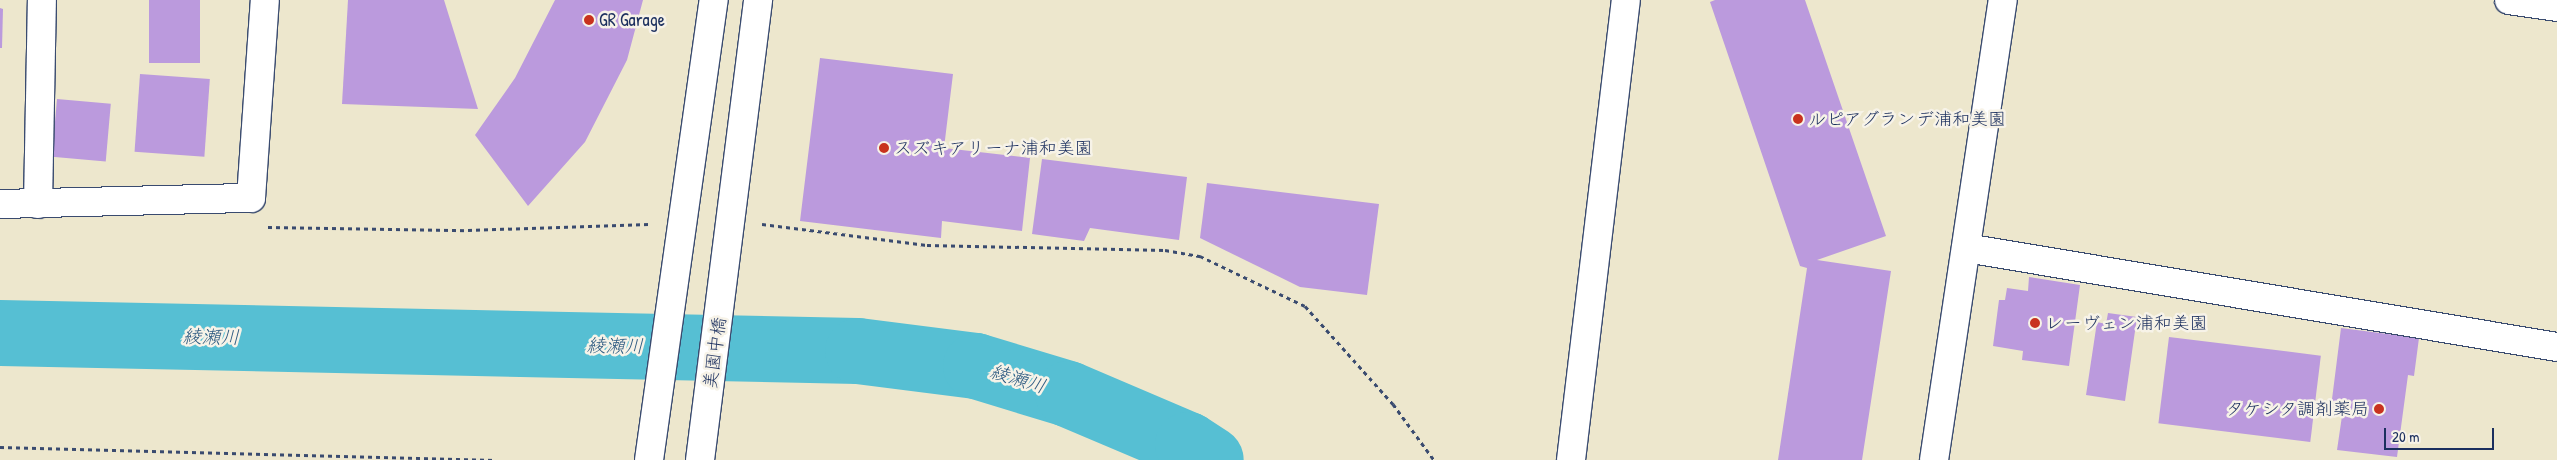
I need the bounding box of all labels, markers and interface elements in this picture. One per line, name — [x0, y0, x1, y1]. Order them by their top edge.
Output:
place label: GR Garage — [599, 9, 665, 31]
marker: GR Garage — [583, 14, 595, 26]
place label: ルピアグランデ浦和美園 — [1808, 108, 2006, 130]
marker: ルピアグランデ浦和美園 — [1792, 113, 1804, 125]
place label: スズキアリーナ浦和美園 — [894, 137, 1092, 159]
marker: スズキアリーナ浦和美園 — [878, 142, 890, 154]
place label: レーヴェン浦和美園 — [2045, 312, 2208, 334]
street label: 美園中橋 — [699, 316, 731, 390]
marker: レーヴェン浦和美園 — [2029, 317, 2041, 329]
water label: 綾瀬川 — [182, 325, 240, 349]
water label: 綾瀬川 — [586, 334, 644, 358]
water label: 綾瀬川 — [987, 360, 1049, 398]
place label: タケシタ調剤薬局 — [2225, 398, 2369, 420]
marker: タケシタ調剤薬局 — [2373, 403, 2385, 415]
scale bar — [2387, 418, 2497, 450]
text: 20 m — [2392, 426, 2419, 447]

